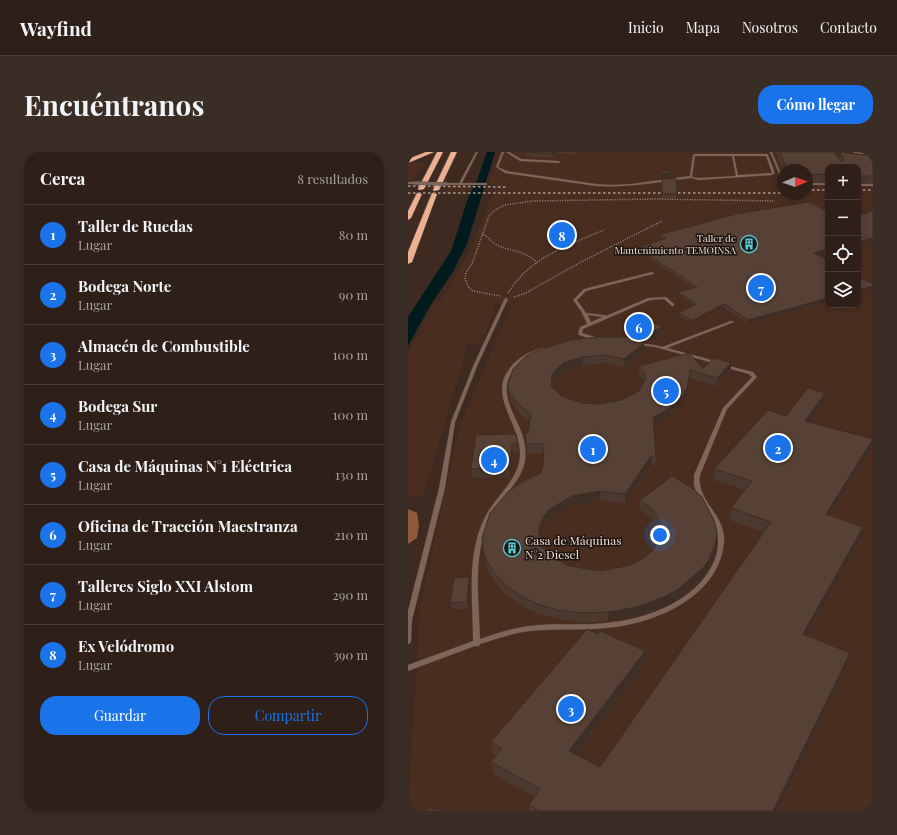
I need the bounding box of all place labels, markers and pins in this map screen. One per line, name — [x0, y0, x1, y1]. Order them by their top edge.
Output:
pin: 8 — [549, 220, 575, 250]
place label: Taller de Mantenimiento TEMOINSA — [614, 231, 737, 257]
building icon: Taller de Mantenimiento TEMOINSA — [739, 234, 759, 254]
pin: 7 — [748, 273, 774, 303]
pin: 6 — [626, 312, 652, 342]
pin: 5 — [653, 376, 679, 406]
pin: 2 — [765, 433, 791, 463]
pin: 1 — [580, 434, 606, 464]
pin: 4 — [481, 445, 507, 475]
place label: Casa de Máquinas N°2 Diesel — [525, 532, 622, 562]
building icon: Casa de Máquinas N°2 Diesel — [502, 538, 522, 558]
pin: 3 — [558, 694, 584, 724]

